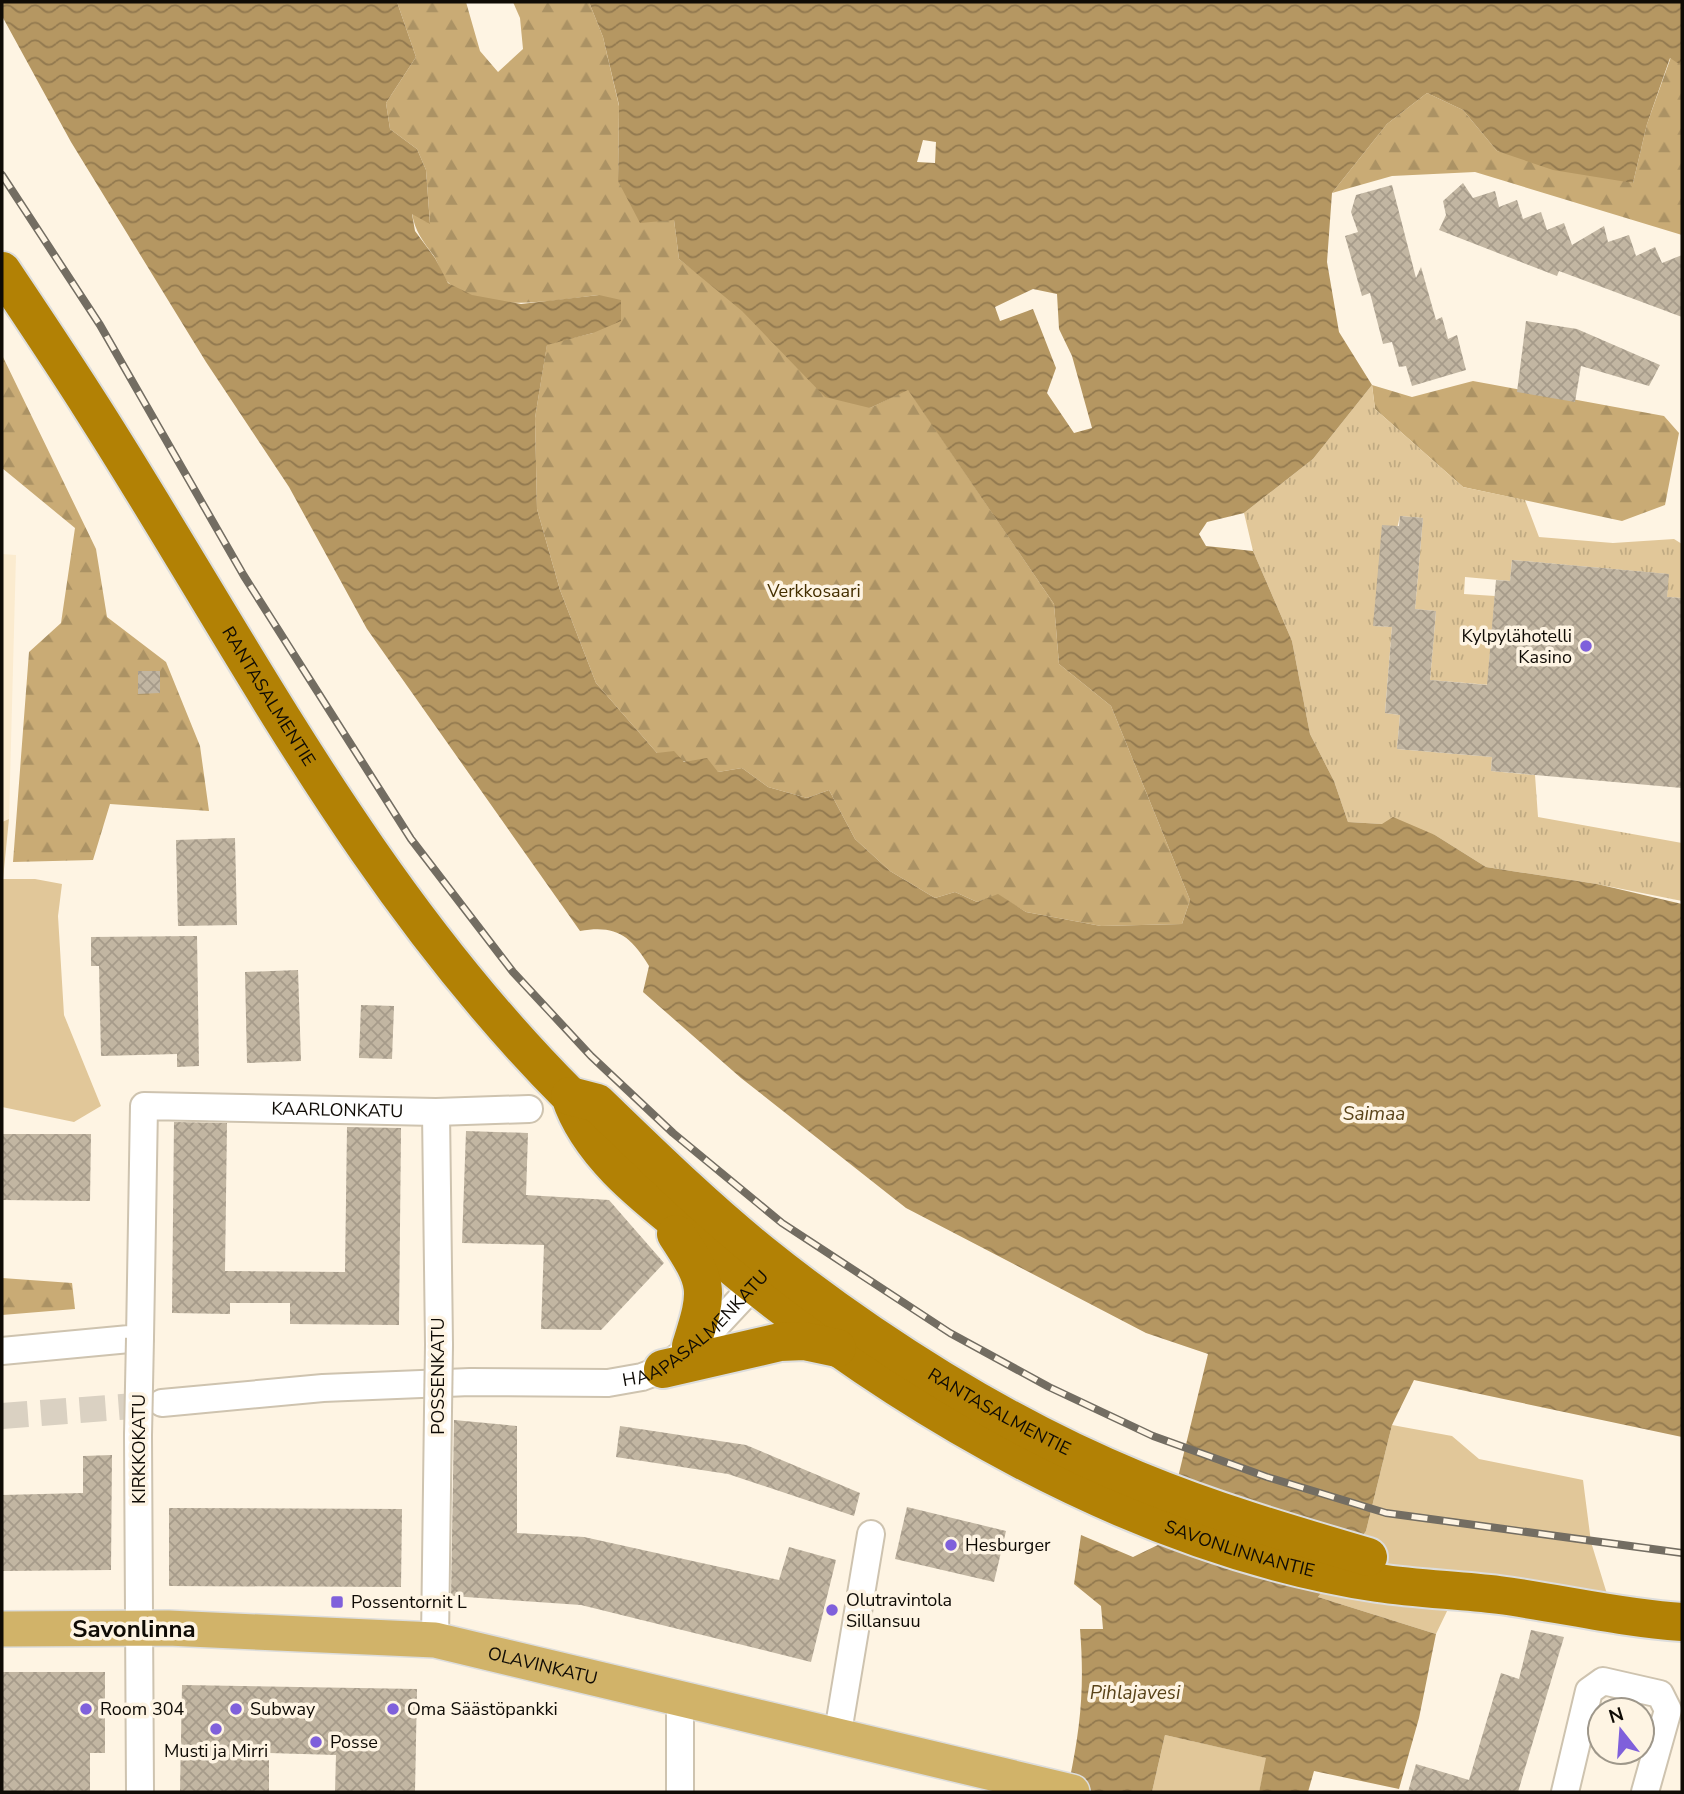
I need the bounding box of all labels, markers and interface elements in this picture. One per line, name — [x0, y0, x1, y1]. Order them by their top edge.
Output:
park label: Verkkosaari — [766, 579, 861, 603]
street label: RANTASALMENTIE — [216, 622, 321, 771]
place label: Kylpylähotelli Kasino — [1461, 624, 1572, 669]
marker: Kylpylähotelli Kasino — [1578, 638, 1594, 654]
street label: KAARLONKATU — [271, 1097, 403, 1123]
water label: Saimaa — [1343, 1101, 1405, 1127]
street label: HAAPASALMENKATU — [621, 1265, 774, 1392]
street label: POSSENKATU — [426, 1317, 450, 1435]
street label: RANTASALMENTIE — [923, 1362, 1075, 1461]
street label: KIRKKOKATU — [127, 1394, 151, 1504]
street label: SAVONLINNANTIE — [1161, 1514, 1317, 1583]
place label: Hesburger — [965, 1533, 1051, 1557]
marker: Hesburger — [943, 1537, 959, 1553]
place label: Olutravintola Sillansuu — [846, 1588, 952, 1633]
place label: Possentornit L — [351, 1590, 467, 1614]
marker: Possentornit L — [329, 1594, 345, 1610]
marker: Olutravintola Sillansuu — [824, 1602, 840, 1618]
district label: Savonlinna — [72, 1613, 196, 1645]
street label: OLAVINKATU — [485, 1641, 600, 1690]
water label: Pihlajavesi — [1090, 1680, 1181, 1706]
north arrow — [1586, 1696, 1656, 1766]
place label: Room 304 — [100, 1697, 184, 1721]
place label: Subway — [250, 1697, 316, 1721]
place label: Oma Säästöpankki — [407, 1697, 558, 1721]
marker: Room 304 — [78, 1701, 94, 1717]
marker: Subway — [228, 1701, 244, 1717]
marker: Oma Säästöpankki — [385, 1701, 401, 1717]
text: N — [1606, 1701, 1627, 1730]
marker: Musti ja Mirri — [208, 1721, 224, 1737]
place label: Posse — [330, 1730, 378, 1754]
marker: Posse — [308, 1734, 324, 1750]
place label: Musti ja Mirri — [164, 1739, 268, 1763]

